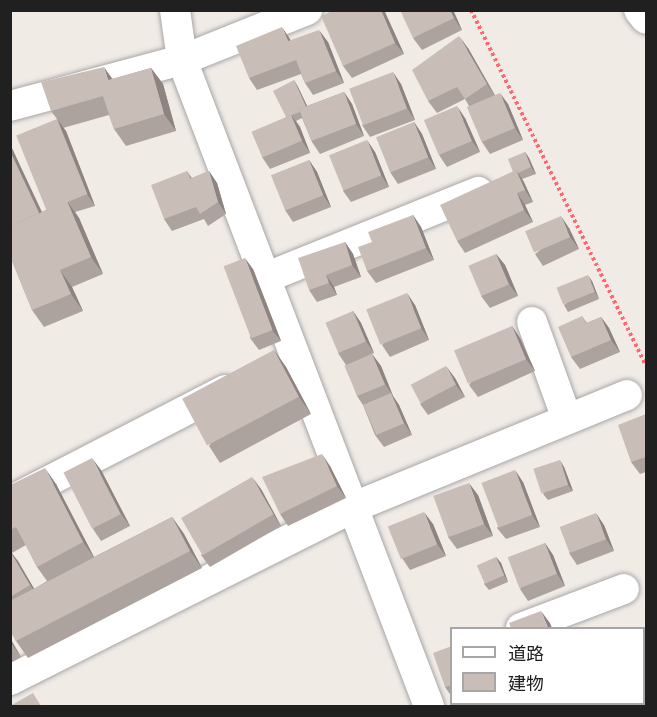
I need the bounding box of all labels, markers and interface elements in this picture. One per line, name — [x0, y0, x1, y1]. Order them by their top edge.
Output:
legend — [450, 627, 645, 705]
text: 道路 — [508, 643, 544, 665]
text: 建物 — [508, 673, 544, 695]

